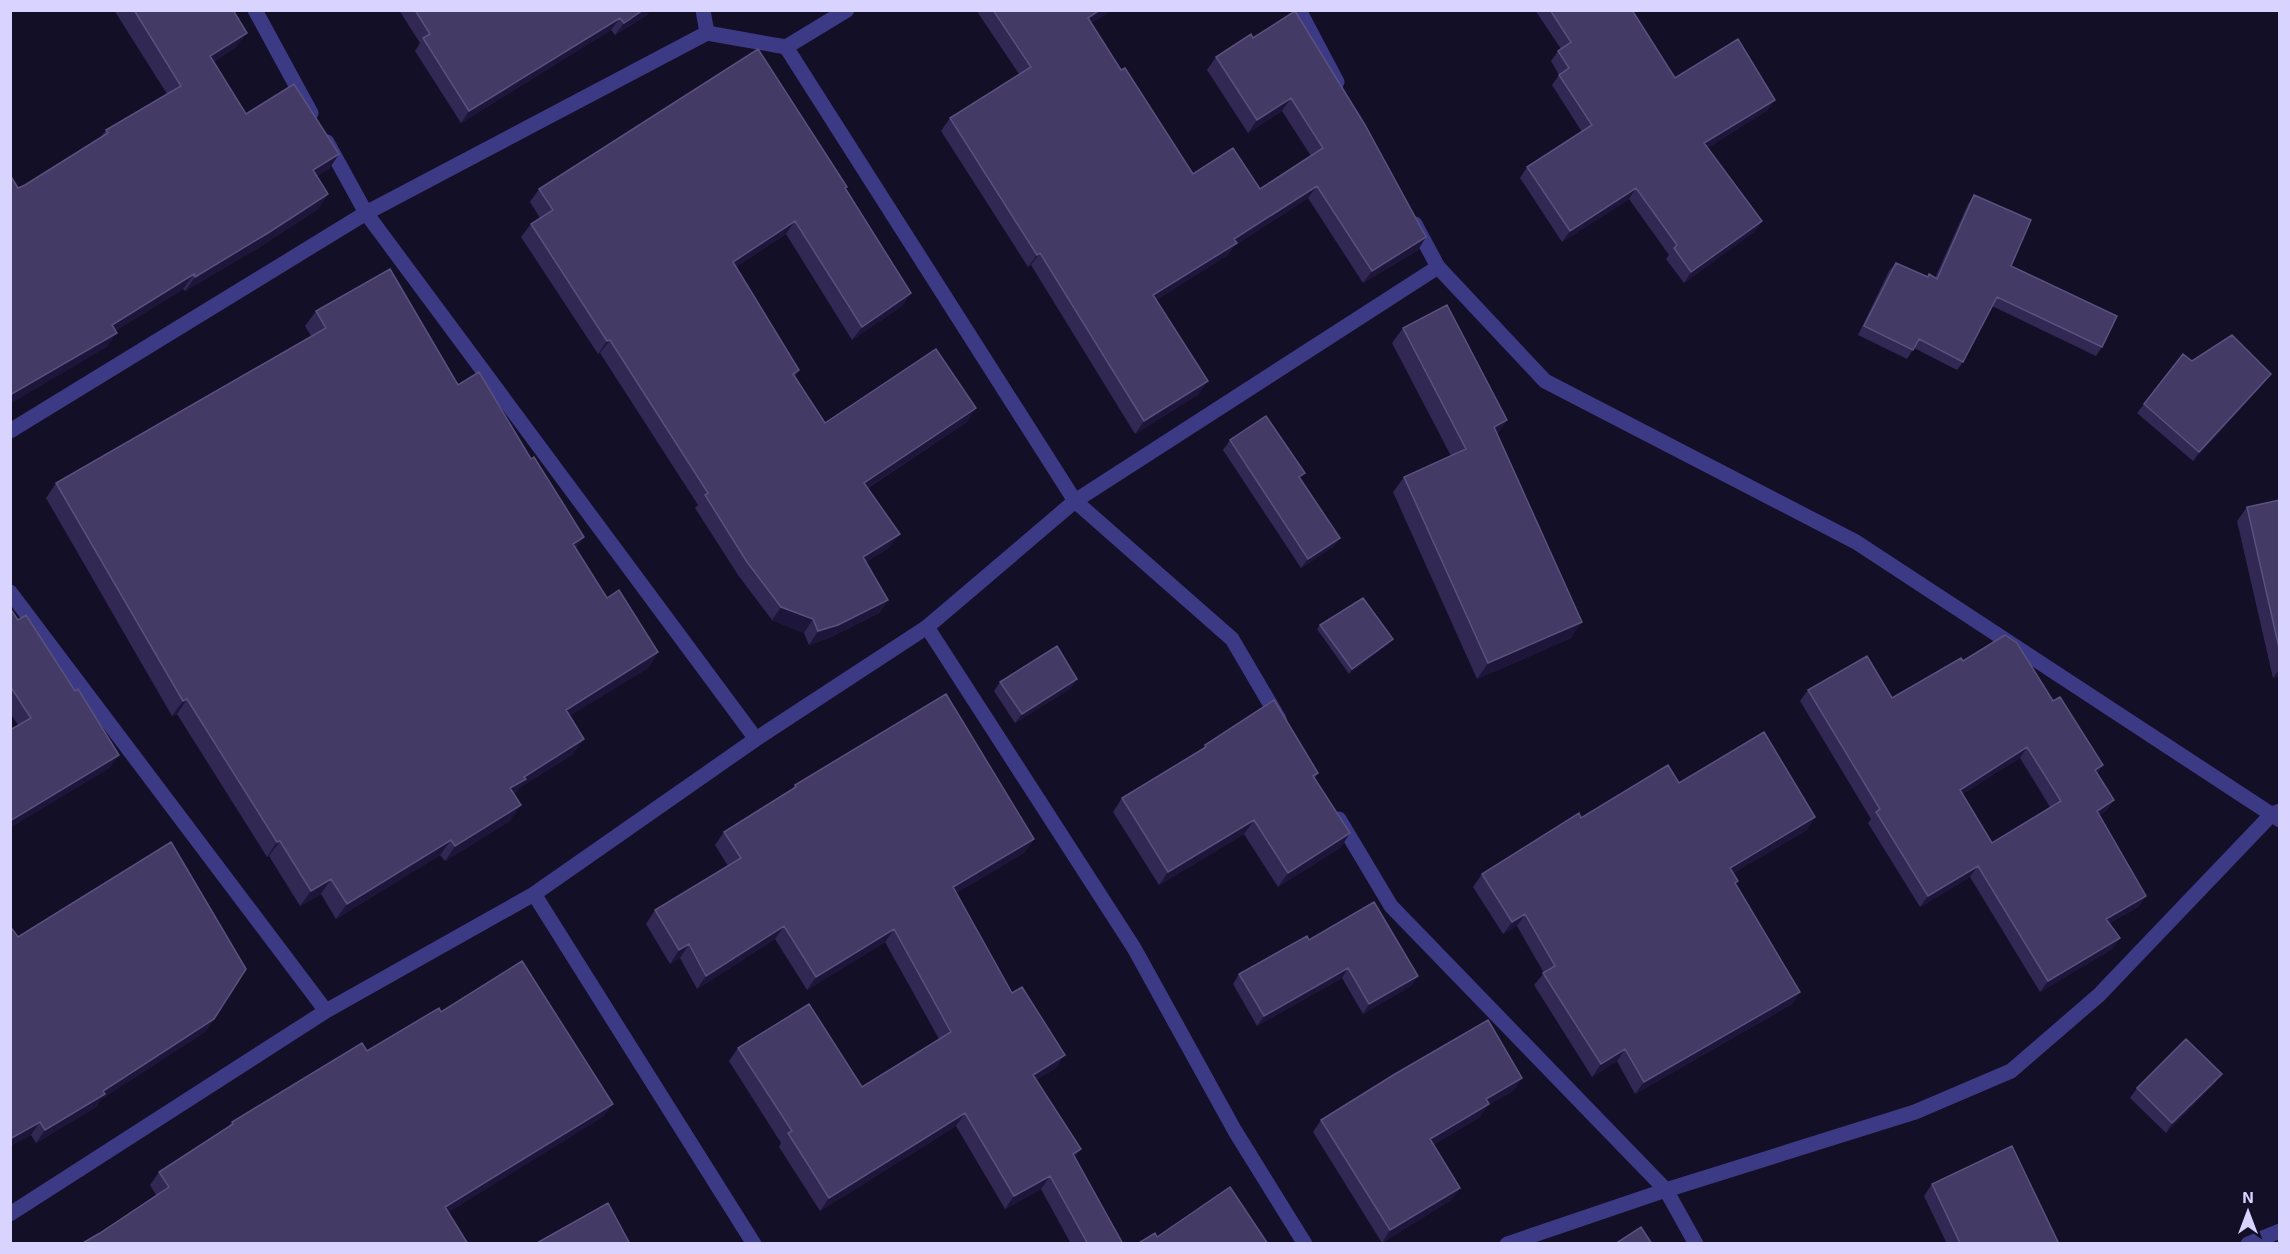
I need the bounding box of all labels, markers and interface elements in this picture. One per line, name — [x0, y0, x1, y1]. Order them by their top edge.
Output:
north arrow — [2218, 1182, 2278, 1242]
text: N — [2242, 1187, 2254, 1206]

